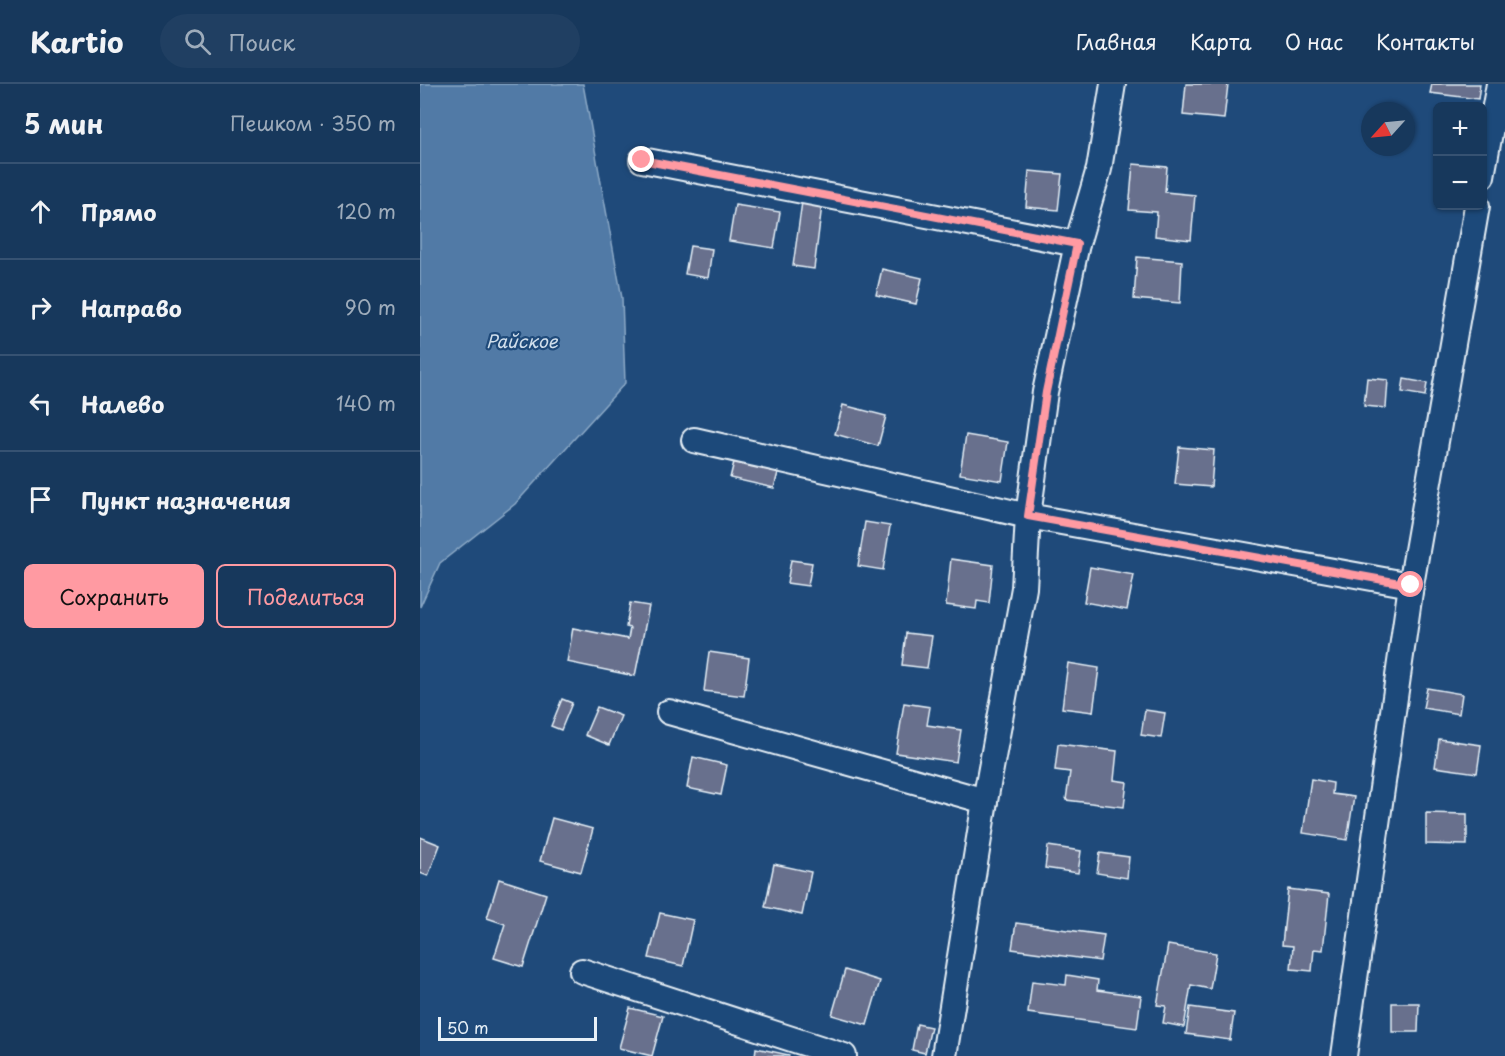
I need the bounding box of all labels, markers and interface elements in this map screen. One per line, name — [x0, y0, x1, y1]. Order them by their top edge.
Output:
search box — [160, 14, 580, 68]
text: Kartio — [30, 20, 124, 63]
icon: search — [181, 25, 214, 58]
text: Поиск — [229, 25, 295, 58]
text: Главная — [1076, 25, 1157, 57]
text: Карта — [1190, 25, 1252, 57]
text: О нас — [1285, 25, 1343, 57]
text: Контакты — [1376, 25, 1475, 57]
north arrow — [1361, 102, 1415, 156]
map controls — [1433, 102, 1487, 210]
button: + — [1433, 102, 1487, 156]
text: 5 мин — [24, 104, 103, 143]
text: Пешком · 350 m — [230, 108, 396, 138]
route end — [628, 146, 654, 172]
button: − — [1433, 156, 1487, 210]
icon: ahead — [24, 195, 57, 228]
text: Прямо — [81, 195, 156, 228]
text: 120 m — [337, 196, 396, 226]
icon: right — [24, 291, 57, 324]
text: Направо — [81, 291, 182, 324]
text: 90 m — [345, 292, 396, 322]
water label: Райское — [486, 327, 559, 354]
icon: left — [24, 387, 57, 420]
text: Налево — [81, 387, 164, 420]
text: 140 m — [336, 388, 396, 418]
icon: arrive — [24, 483, 57, 516]
text: Пункт назначения — [81, 483, 291, 516]
button: Сохранить — [24, 564, 204, 628]
button: Поделиться — [216, 564, 396, 628]
route start — [1397, 571, 1423, 597]
scale bar — [438, 1014, 597, 1042]
text: 50 m — [447, 1015, 488, 1039]

